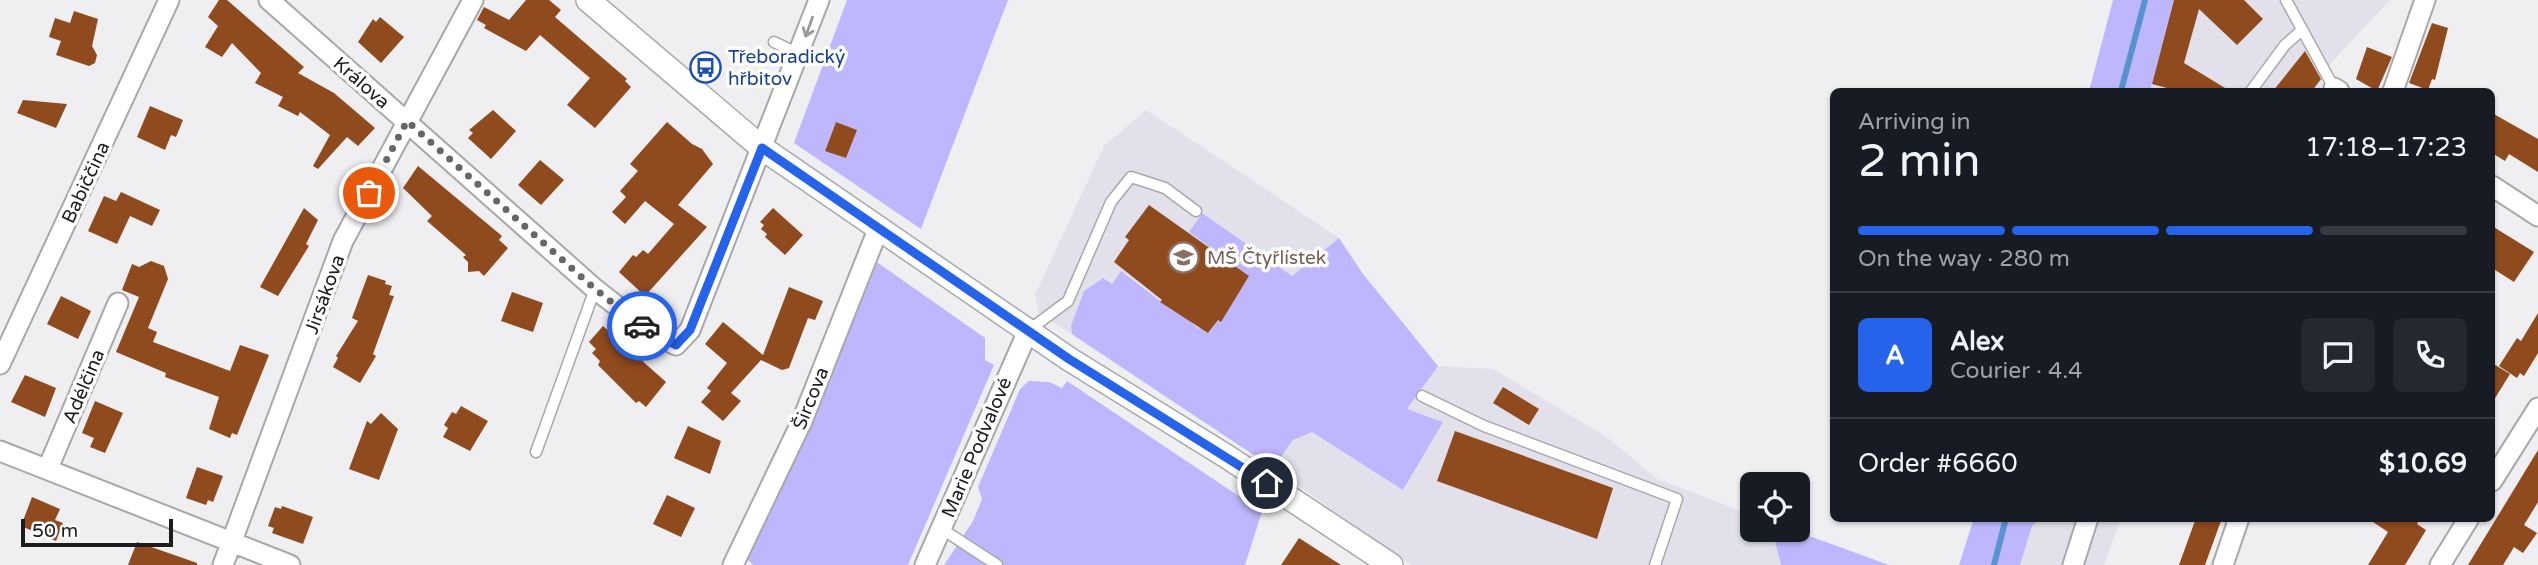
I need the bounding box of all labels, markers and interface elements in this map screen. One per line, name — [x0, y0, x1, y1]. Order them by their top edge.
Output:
one-way arrow — [802, 16, 814, 38]
place label: Třeboradický hřbitov — [728, 46, 845, 90]
bus stop icon: Třeboradický hřbitov — [688, 50, 722, 84]
street label: Králova — [329, 52, 394, 113]
text: Arriving in — [1858, 108, 1971, 136]
text: 17:18–17:23 — [2305, 132, 2467, 163]
text: 2 min — [1858, 134, 1981, 189]
street label: Babiččina — [57, 138, 114, 227]
pin — [339, 163, 399, 223]
icon: bag — [350, 174, 388, 212]
school or university icon: MŠ Čtyřlístek — [1167, 240, 1201, 274]
text: On the way · 280 m — [1858, 245, 2070, 273]
place label: MŠ Čtyřlístek — [1207, 247, 1326, 269]
street label: Jirsákova — [300, 252, 349, 337]
courier — [607, 291, 677, 361]
icon: car — [623, 307, 661, 345]
button: chat — [2301, 318, 2375, 392]
button: phone — [2393, 318, 2467, 392]
text: Alex — [1950, 326, 2004, 357]
text: A — [1885, 340, 1905, 371]
street label: Adélčina — [58, 346, 109, 427]
text: Courier · 4.4 — [1950, 357, 2082, 385]
street label: Šircova — [788, 364, 833, 433]
street label: Marie Podvalové — [937, 374, 1016, 521]
text: Order #6660 — [1858, 448, 2018, 479]
text: $10.69 — [2379, 448, 2467, 479]
pin — [1237, 453, 1297, 513]
icon: home — [1248, 464, 1286, 502]
map controls — [1740, 472, 1810, 542]
button: locate — [1740, 472, 1810, 542]
scale bar — [21, 516, 173, 548]
text: 50 m — [32, 520, 78, 542]

